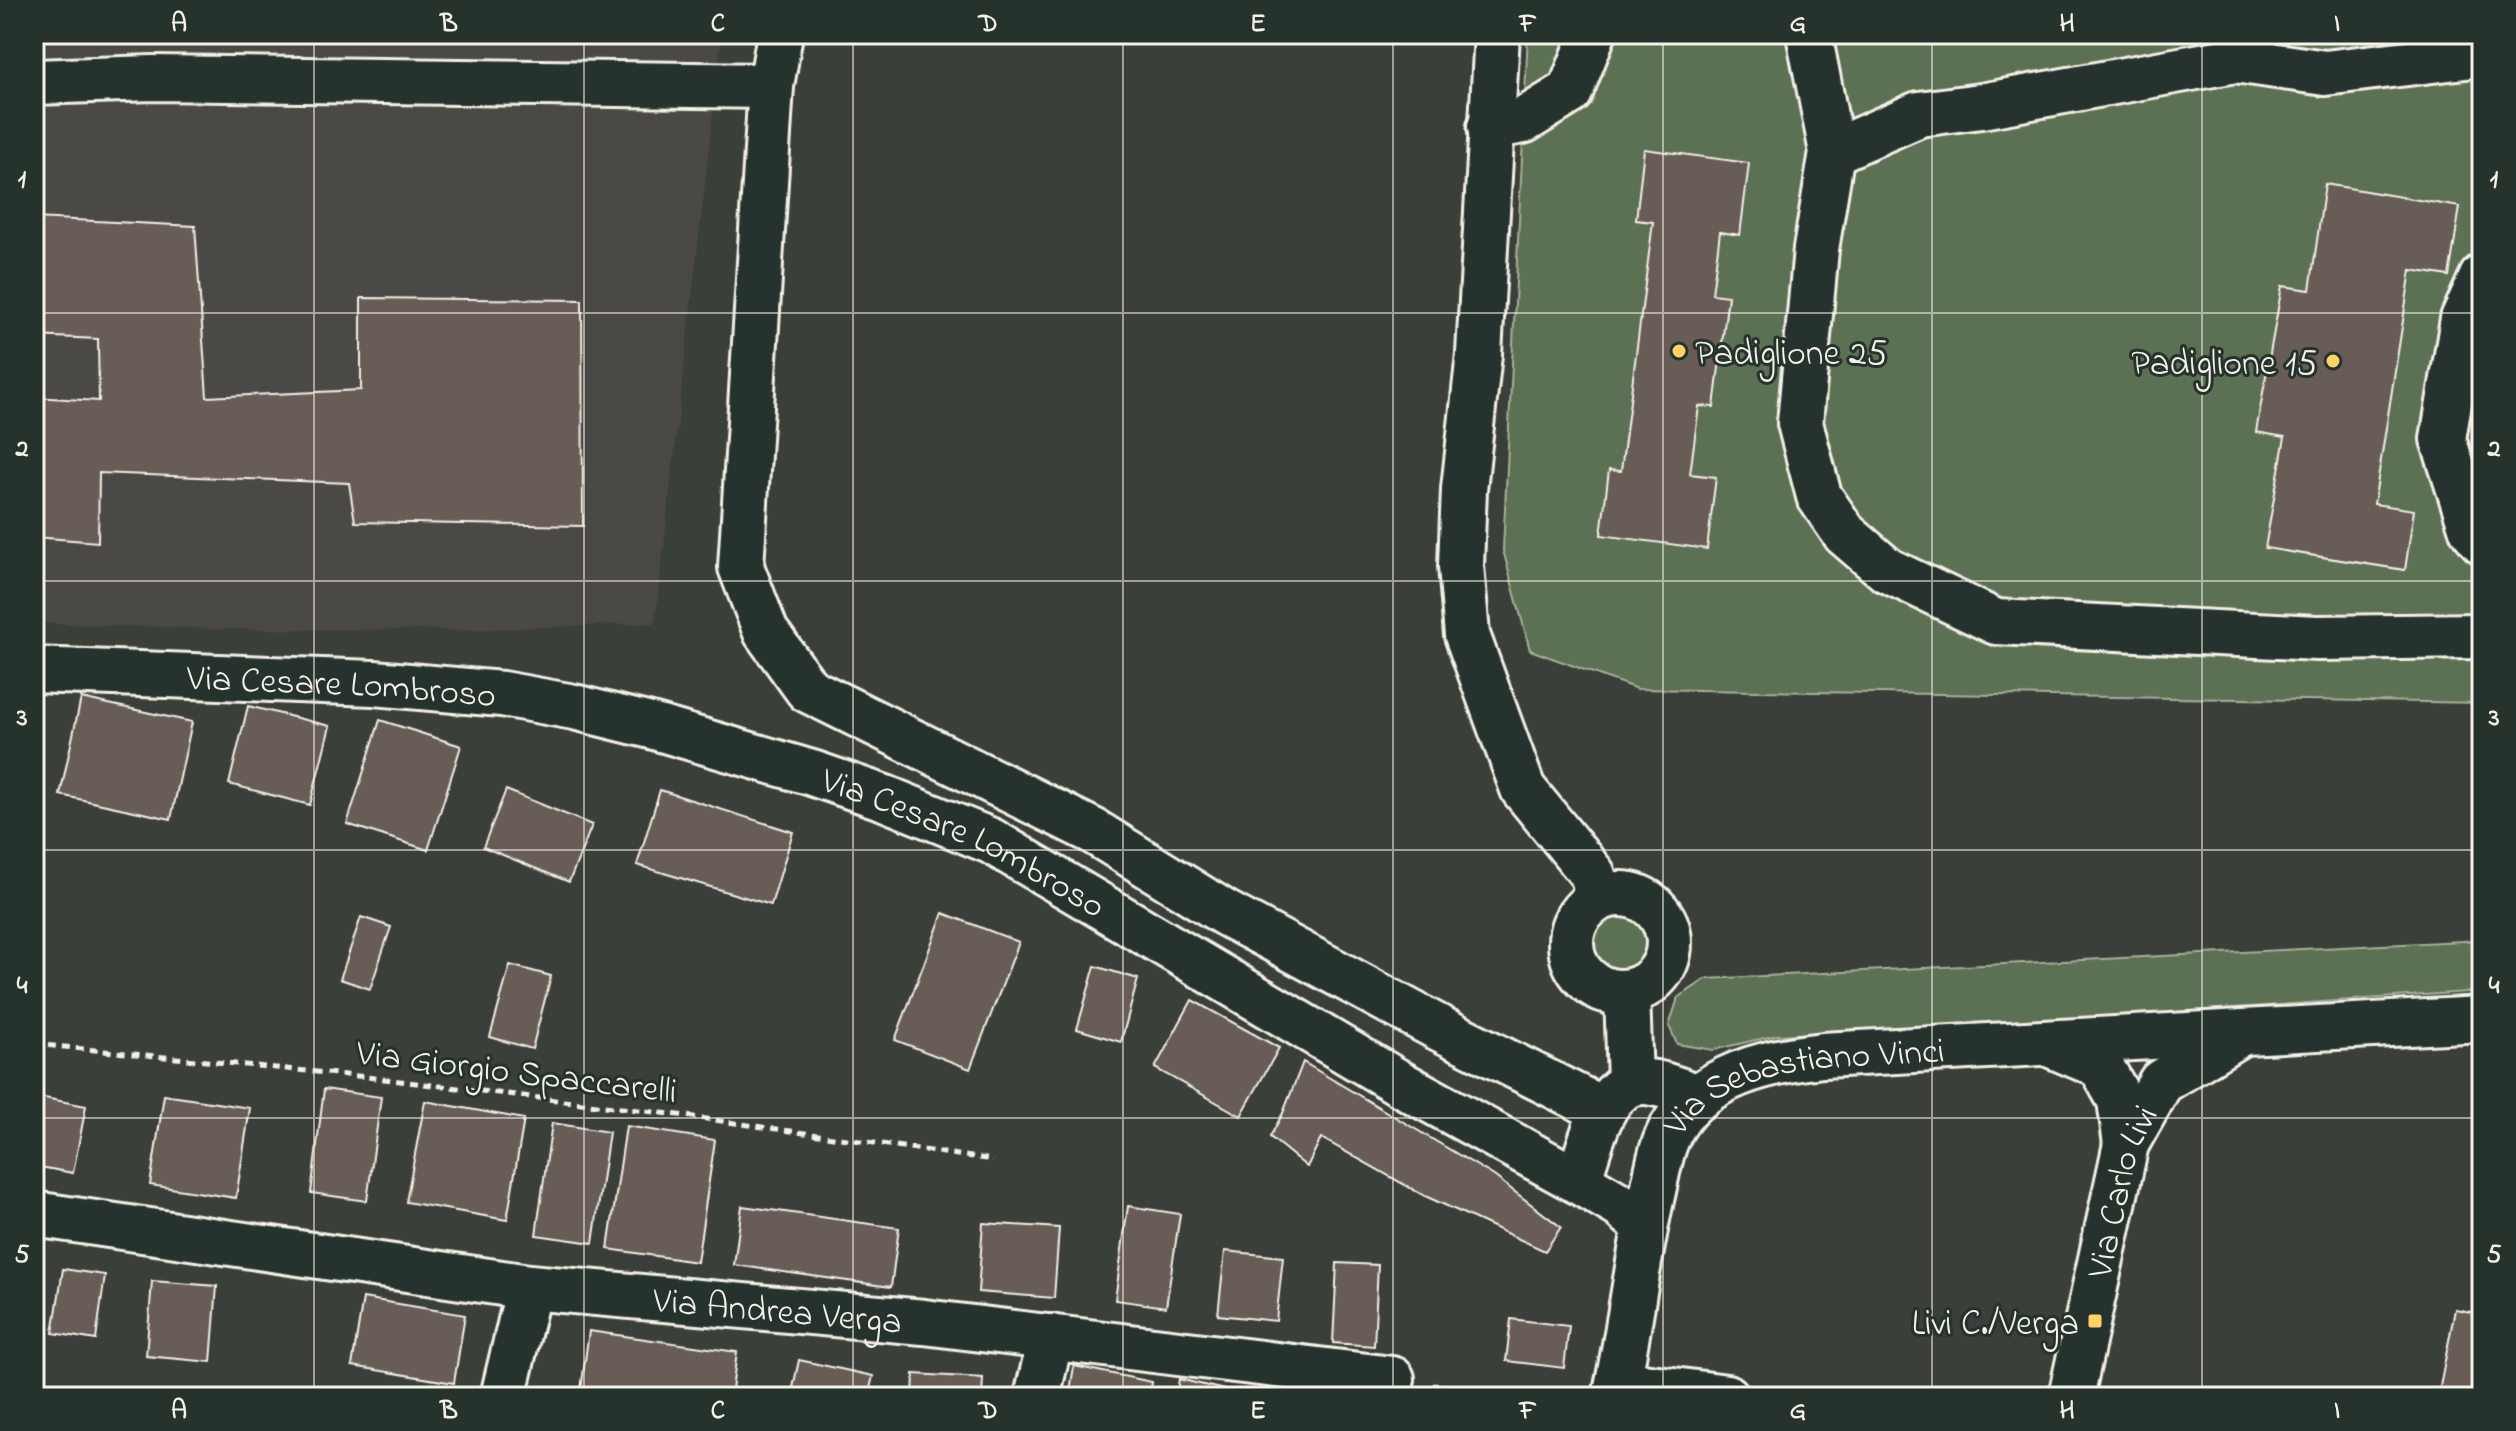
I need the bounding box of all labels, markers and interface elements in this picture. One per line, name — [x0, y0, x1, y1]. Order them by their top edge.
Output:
text: A — [171, 6, 187, 44]
text: B — [439, 6, 458, 44]
text: C — [711, 6, 725, 44]
text: D — [977, 6, 998, 44]
text: E — [1250, 6, 1266, 44]
text: F — [1518, 6, 1537, 44]
text: G — [1790, 6, 1806, 44]
text: H — [2059, 6, 2075, 44]
text: I — [2334, 6, 2340, 44]
text: 1 — [18, 162, 27, 200]
text: 1 — [2490, 162, 2499, 200]
place label: Padiglione 25 — [1695, 329, 1887, 382]
place label: Padiglione 15 — [2131, 339, 2317, 392]
marker: Padiglione 25 — [1670, 342, 1688, 360]
marker: Padiglione 15 — [2324, 352, 2342, 370]
text: 2 — [15, 431, 29, 469]
text: 2 — [2487, 431, 2501, 469]
street label: Via Cesare Lombroso — [185, 654, 498, 724]
text: 3 — [16, 700, 28, 738]
text: 3 — [2488, 700, 2500, 738]
street label: Via Cesare Lombroso — [813, 756, 1114, 934]
text: 4 — [17, 968, 28, 1006]
text: 4 — [2489, 968, 2500, 1006]
street label: Via Sebastiano Vinci — [1651, 1026, 1946, 1148]
street label: Via Giorgio Spaccarelli — [352, 1028, 680, 1120]
street label: Via Carlo Livi — [2075, 1097, 2174, 1284]
text: 5 — [15, 1237, 30, 1275]
text: 5 — [2487, 1237, 2502, 1275]
street label: Via Andrea Verga — [650, 1276, 904, 1351]
place label: Livi C./Verga — [1912, 1299, 2079, 1352]
marker: Livi C./Verga — [2086, 1312, 2104, 1330]
text: A — [171, 1393, 187, 1431]
text: B — [439, 1393, 458, 1431]
text: C — [711, 1393, 725, 1431]
text: D — [977, 1393, 998, 1431]
text: E — [1250, 1393, 1266, 1431]
text: F — [1518, 1393, 1537, 1431]
text: G — [1790, 1393, 1806, 1431]
text: H — [2059, 1393, 2075, 1431]
text: I — [2334, 1393, 2340, 1431]

